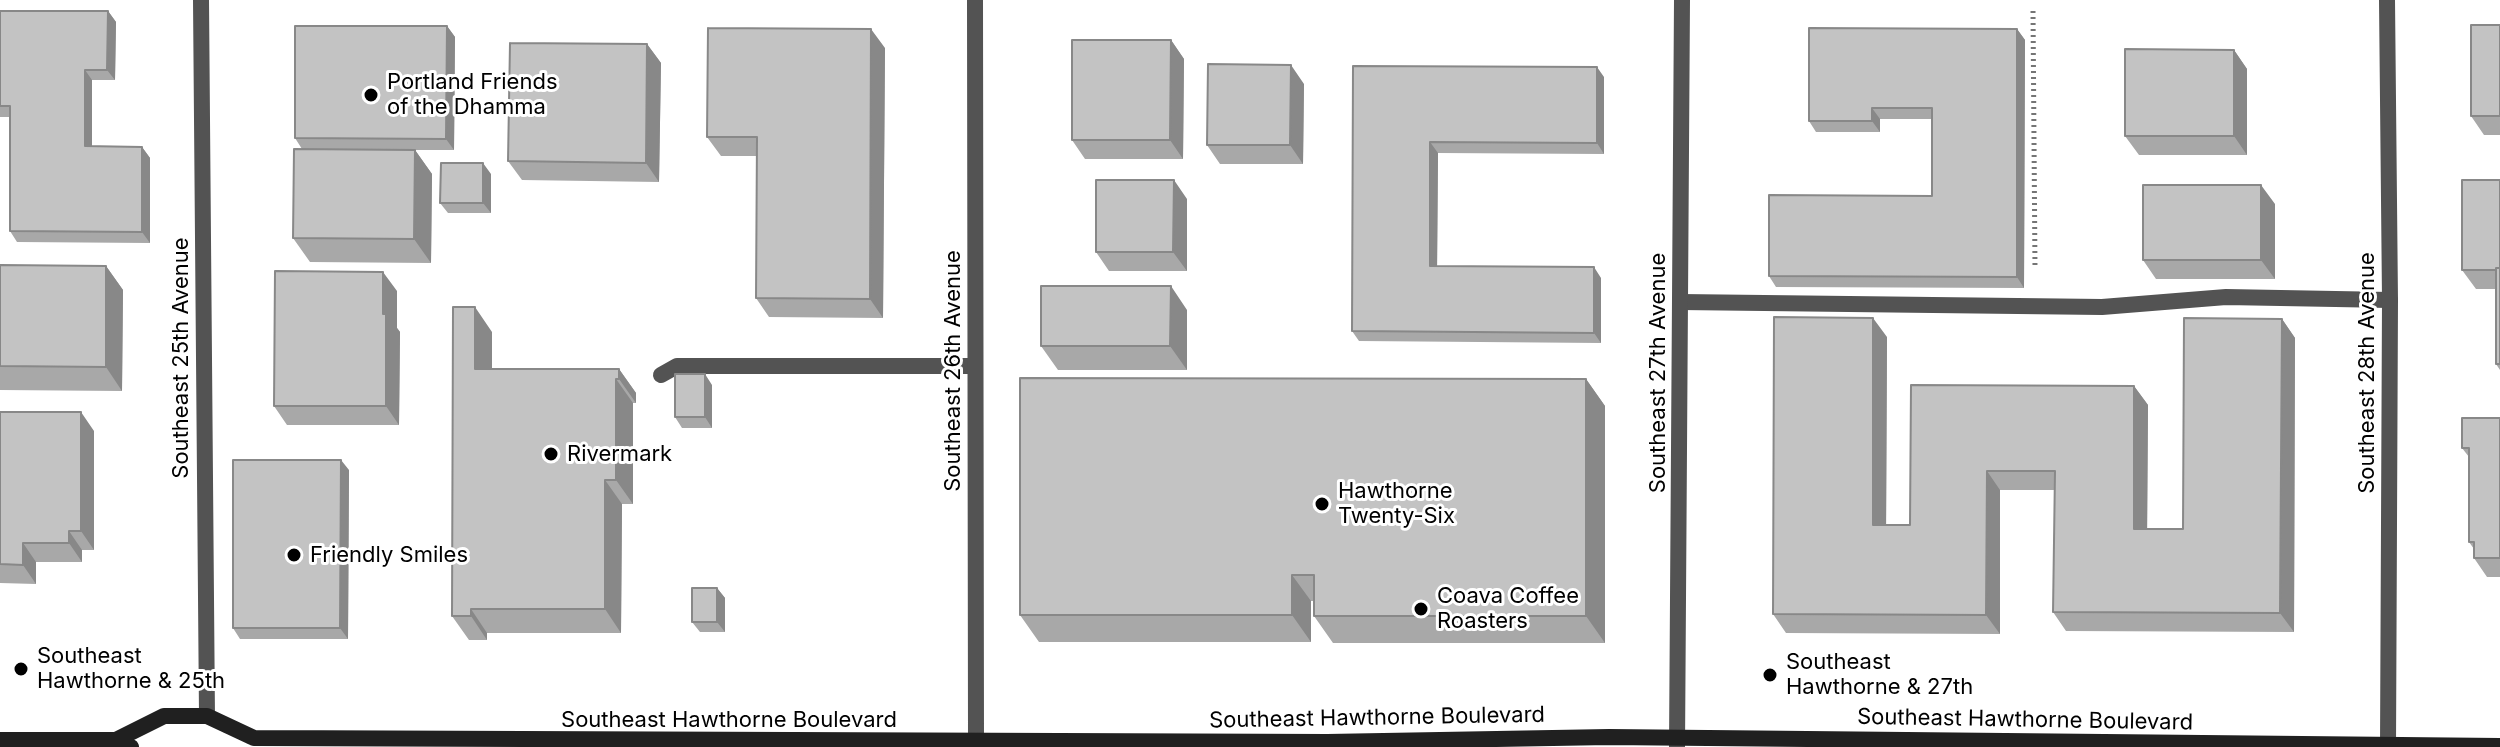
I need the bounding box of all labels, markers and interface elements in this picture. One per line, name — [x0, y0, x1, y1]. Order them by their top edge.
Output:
place label: Portland Friends of the Dhamma — [387, 69, 557, 120]
marker: Portland Friends of the Dhamma — [362, 86, 380, 104]
street label: Southeast 25th Avenue — [168, 237, 194, 479]
street label: Southeast 26th Avenue — [940, 250, 966, 492]
street label: Southeast 28th Avenue — [2354, 252, 2380, 494]
street label: Southeast 27th Avenue — [1645, 253, 1671, 493]
place label: Rivermark — [567, 441, 672, 467]
marker: Rivermark — [542, 445, 560, 463]
place label: Hawthorne Twenty-Six — [1338, 478, 1455, 530]
marker: Hawthorne Twenty-Six — [1313, 495, 1331, 513]
place label: Friendly Smiles — [310, 542, 468, 568]
marker: Friendly Smiles — [285, 546, 303, 564]
place label: Coava Coffee Roasters — [1437, 583, 1579, 634]
marker: Coava Coffee Roasters — [1412, 600, 1430, 618]
place label: Southeast Hawthorne & 25th — [37, 643, 225, 694]
place label: Southeast Hawthorne & 27th — [1786, 649, 1973, 700]
marker: Southeast Hawthorne & 25th — [12, 660, 30, 678]
marker: Southeast Hawthorne & 27th — [1761, 666, 1779, 684]
street label: Southeast Hawthorne Boulevard — [1209, 702, 1545, 734]
street label: Southeast Hawthorne Boulevard — [1857, 704, 2193, 736]
street label: Southeast Hawthorne Boulevard — [561, 707, 897, 733]

